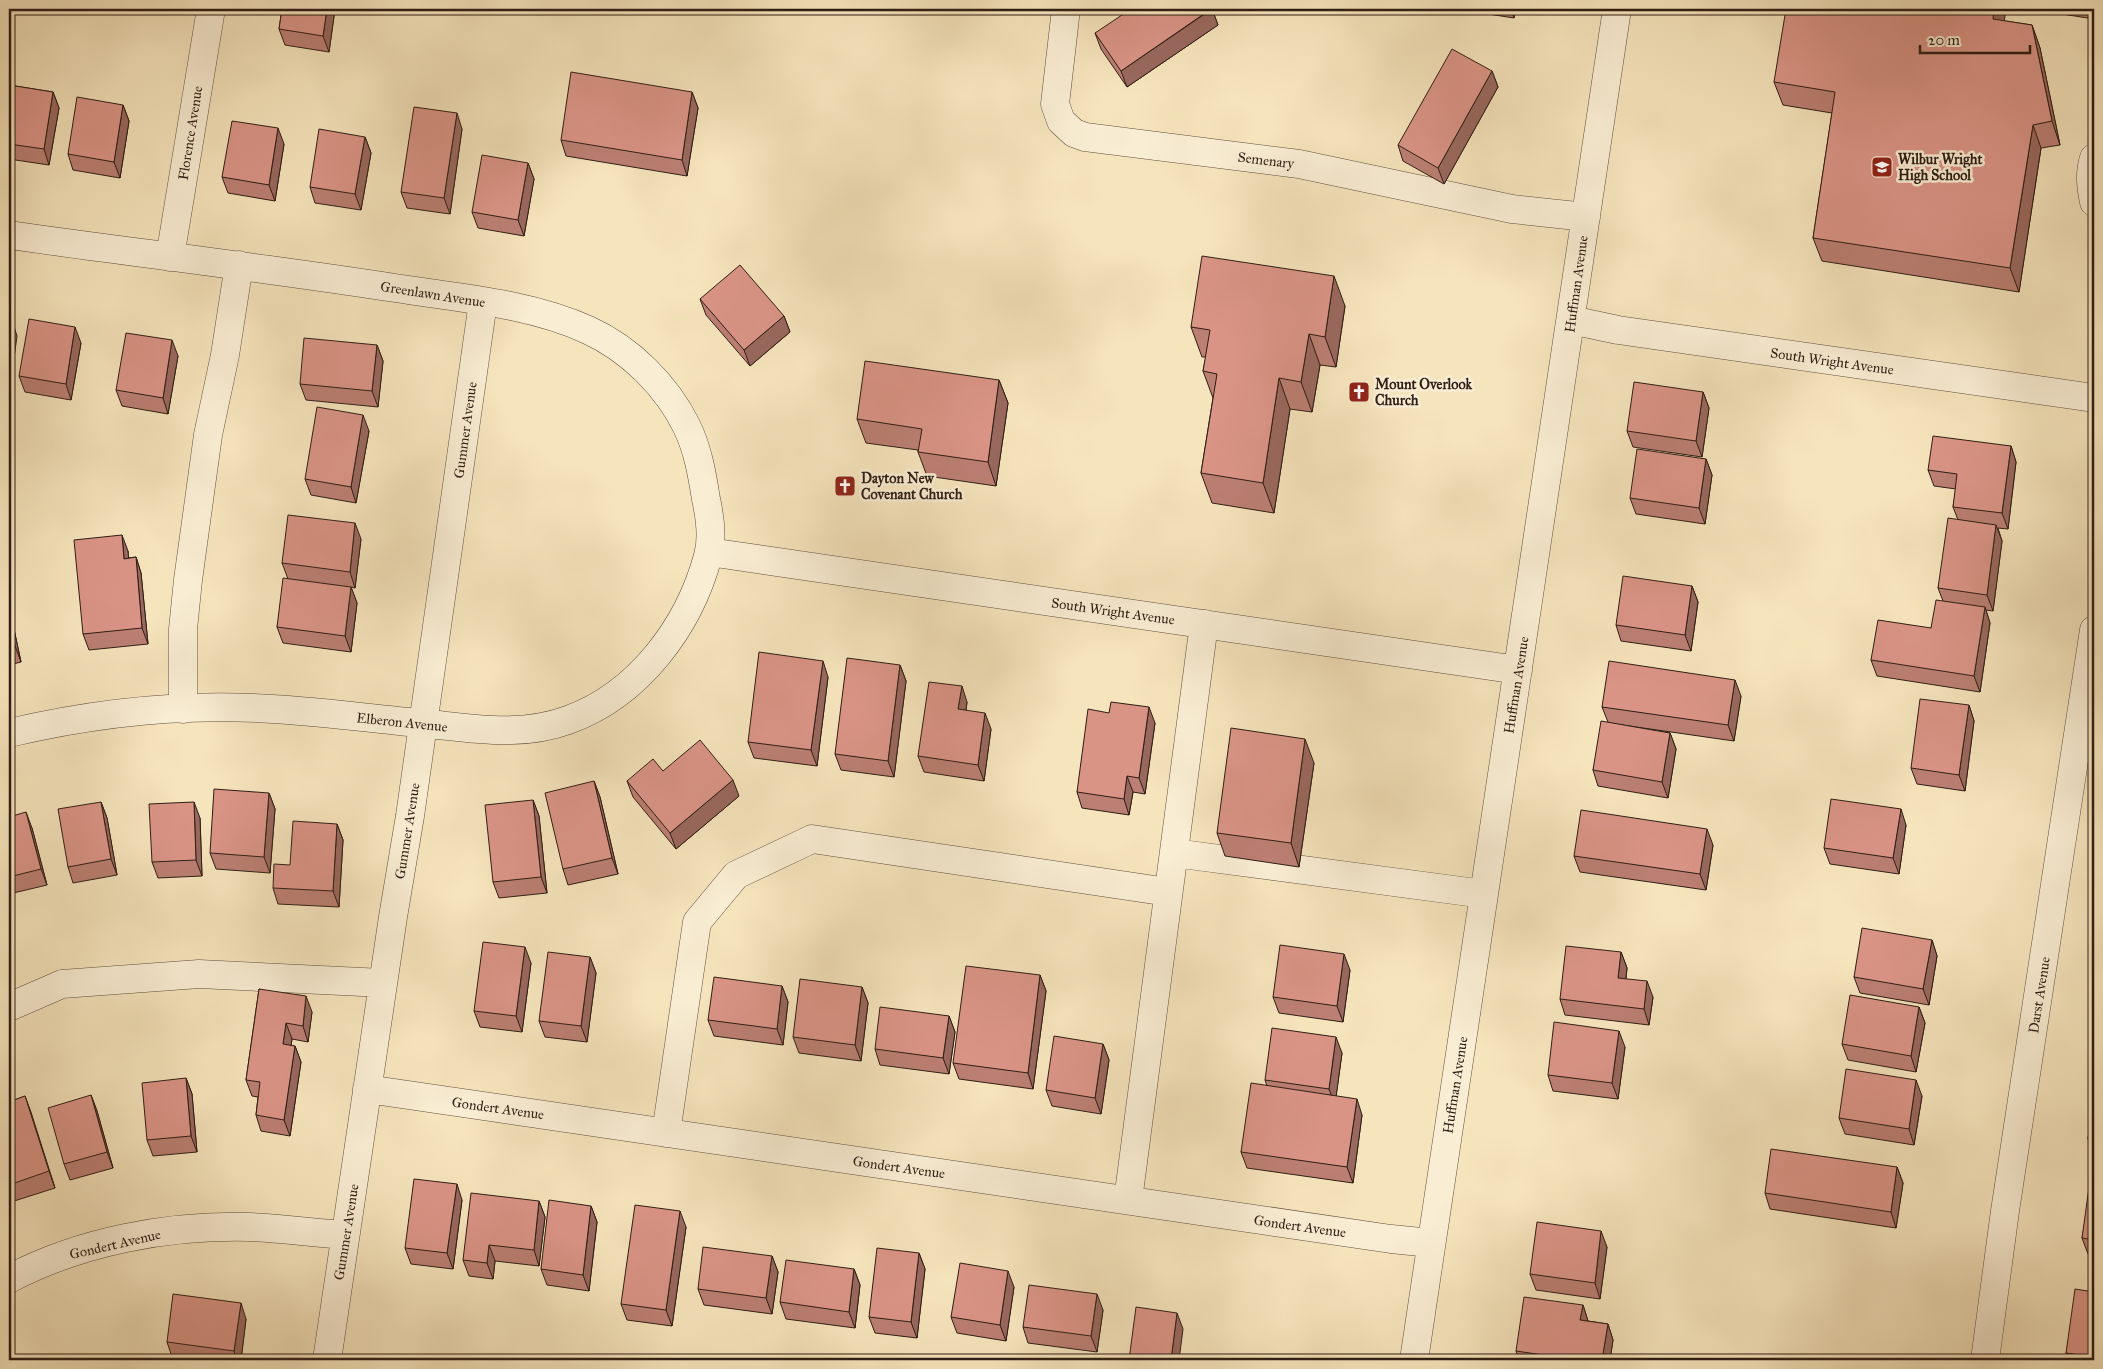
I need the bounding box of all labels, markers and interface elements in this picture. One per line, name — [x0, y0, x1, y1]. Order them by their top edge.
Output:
scale bar — [1920, 22, 2030, 54]
text: 20 m — [1928, 31, 1960, 49]
street label: Florence Avenue — [175, 84, 206, 181]
street label: Semenary — [1237, 149, 1296, 172]
place label: Wilbur Wright High School — [1898, 151, 1982, 185]
school or university icon: Wilbur Wright High School — [1870, 155, 1894, 179]
street label: Huffman Avenue — [1561, 234, 1592, 334]
street label: Greenlawn Avenue — [379, 278, 487, 311]
street label: South Wright Avenue — [1769, 344, 1895, 379]
place label: Mount Overlook Church — [1375, 376, 1473, 409]
church icon: Mount Overlook Church — [1347, 380, 1371, 404]
street label: Gummer Avenue — [450, 381, 481, 479]
place label: Dayton New Covenant Church — [861, 470, 963, 503]
church icon: Dayton New Covenant Church — [833, 474, 857, 498]
street label: South Wright Avenue — [1050, 594, 1176, 629]
street label: Huffman Avenue — [1500, 635, 1533, 735]
street label: Elberon Avenue — [356, 709, 448, 736]
street label: Gummer Avenue — [391, 782, 424, 880]
street label: Darst Avenue — [2025, 955, 2054, 1035]
street label: Huffman Avenue — [1439, 1035, 1472, 1135]
street label: Gondert Avenue — [451, 1094, 545, 1123]
street label: Gondert Avenue — [852, 1153, 946, 1182]
street label: Gummer Avenue — [330, 1183, 363, 1281]
street label: Gondert Avenue — [1253, 1212, 1347, 1241]
street label: Gondert Avenue — [68, 1226, 163, 1263]

